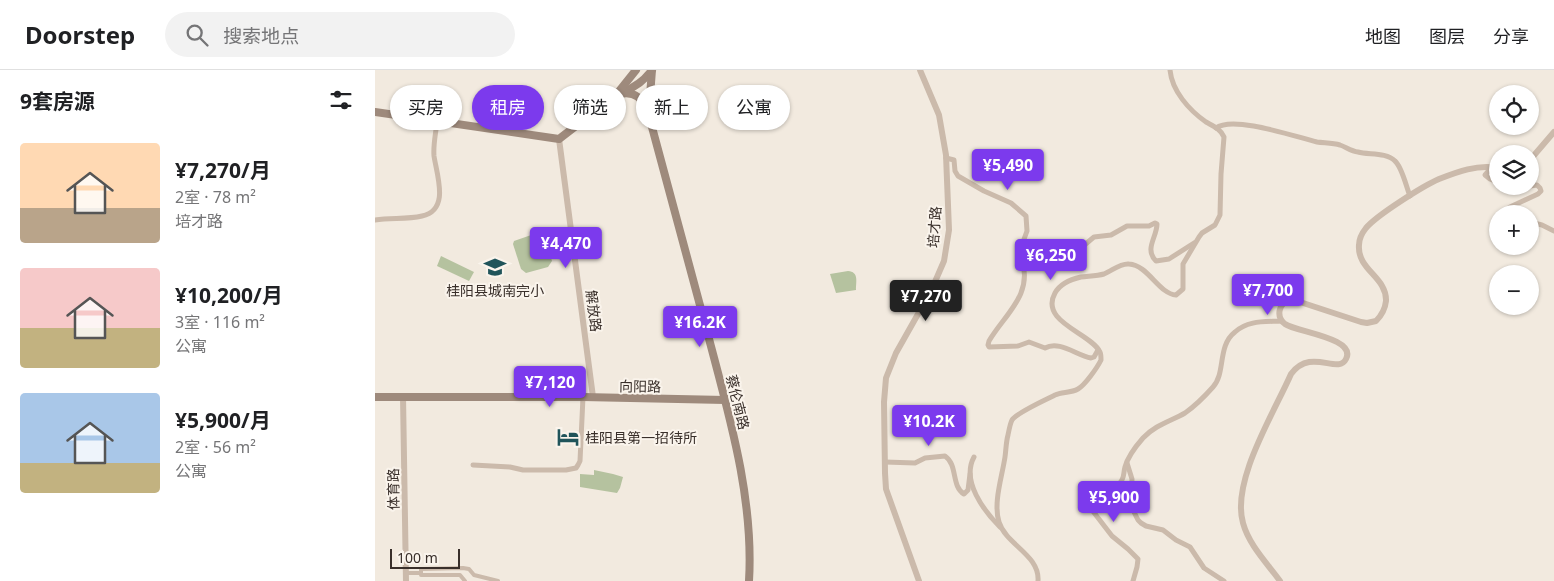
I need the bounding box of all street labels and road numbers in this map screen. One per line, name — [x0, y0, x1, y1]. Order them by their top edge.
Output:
street label: 培才路 — [923, 205, 945, 249]
street label: 解放路 — [582, 289, 606, 333]
street label: 蔡伦南路 — [722, 373, 754, 431]
street label: 向阳路 — [619, 376, 661, 396]
street label: 体育路 — [383, 468, 403, 510]

